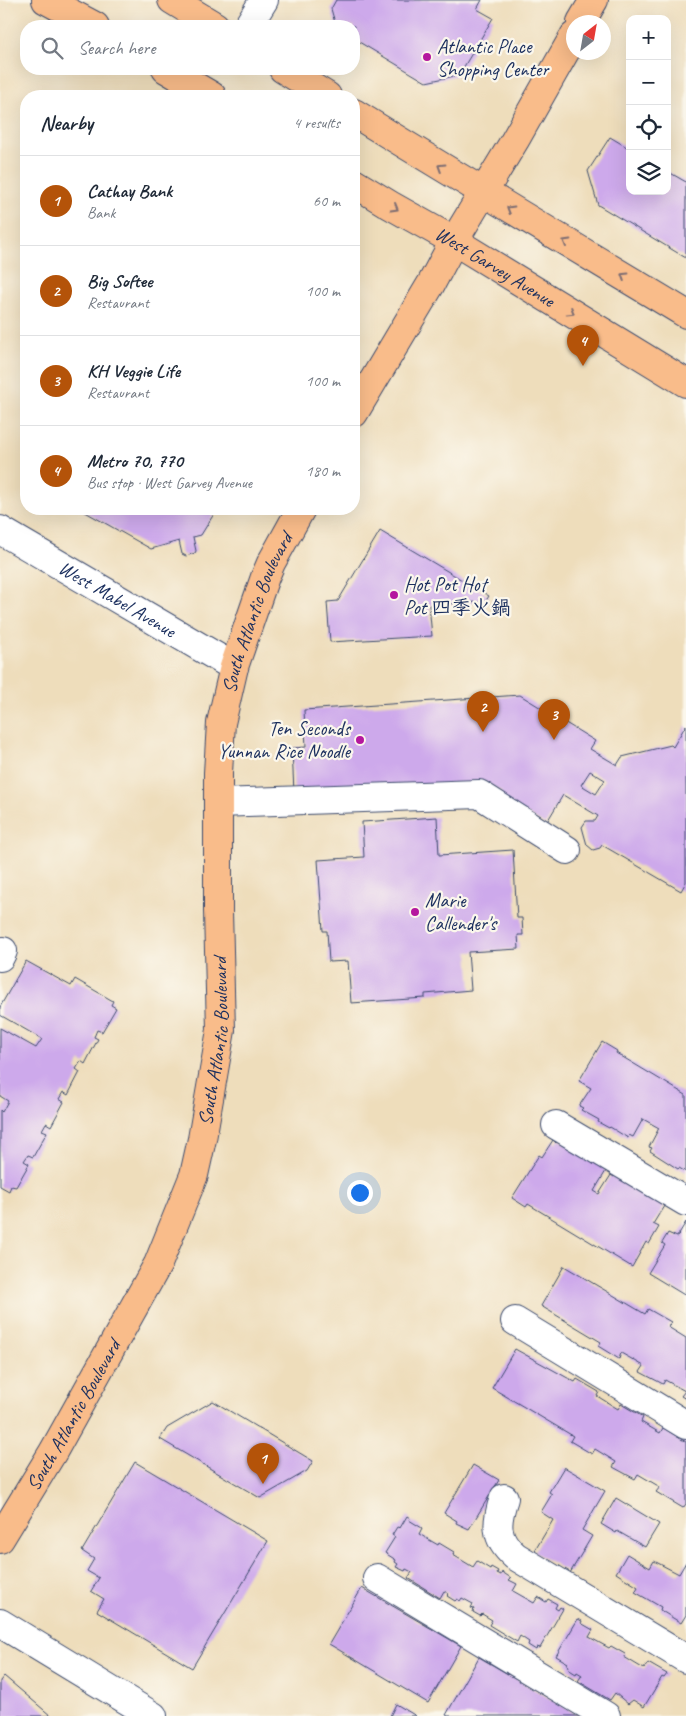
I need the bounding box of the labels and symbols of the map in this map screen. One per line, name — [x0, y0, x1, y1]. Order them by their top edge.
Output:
north arrow — [566, 15, 611, 60]
place label: Atlantic Place Shopping Center — [437, 34, 550, 82]
marker: Atlantic Place Shopping Center — [421, 51, 433, 63]
one-way arrow — [438, 164, 447, 173]
one-way arrow — [390, 202, 399, 212]
one-way arrow — [507, 206, 516, 216]
street label: West Garvey Avenue — [431, 221, 561, 313]
one-way arrow — [563, 238, 572, 248]
one-way arrow — [621, 273, 630, 283]
one-way arrow — [565, 306, 574, 315]
pin: 4 — [567, 325, 599, 366]
street label: South Atlantic Boulevard — [216, 526, 300, 695]
street label: West Mabel Avenue — [54, 555, 181, 644]
place label: Hot Pot Hot Pot 四季火鍋 — [404, 572, 511, 620]
marker: Hot Pot Hot Pot 四季火鍋 — [388, 589, 400, 601]
pin: 2 — [467, 691, 499, 732]
pin: 3 — [538, 699, 570, 740]
place label: Ten Seconds Yunnan Rice Noodle — [218, 716, 352, 764]
marker: Ten Seconds Yunnan Rice Noodle — [354, 734, 366, 746]
place label: Marie Callender's — [425, 888, 498, 936]
marker: Marie Callender's — [409, 906, 421, 918]
street label: South Atlantic Boulevard — [193, 954, 235, 1127]
your location — [347, 1180, 373, 1206]
street label: South Atlantic Boulevard — [21, 1333, 128, 1495]
pin: 1 — [247, 1443, 279, 1484]

